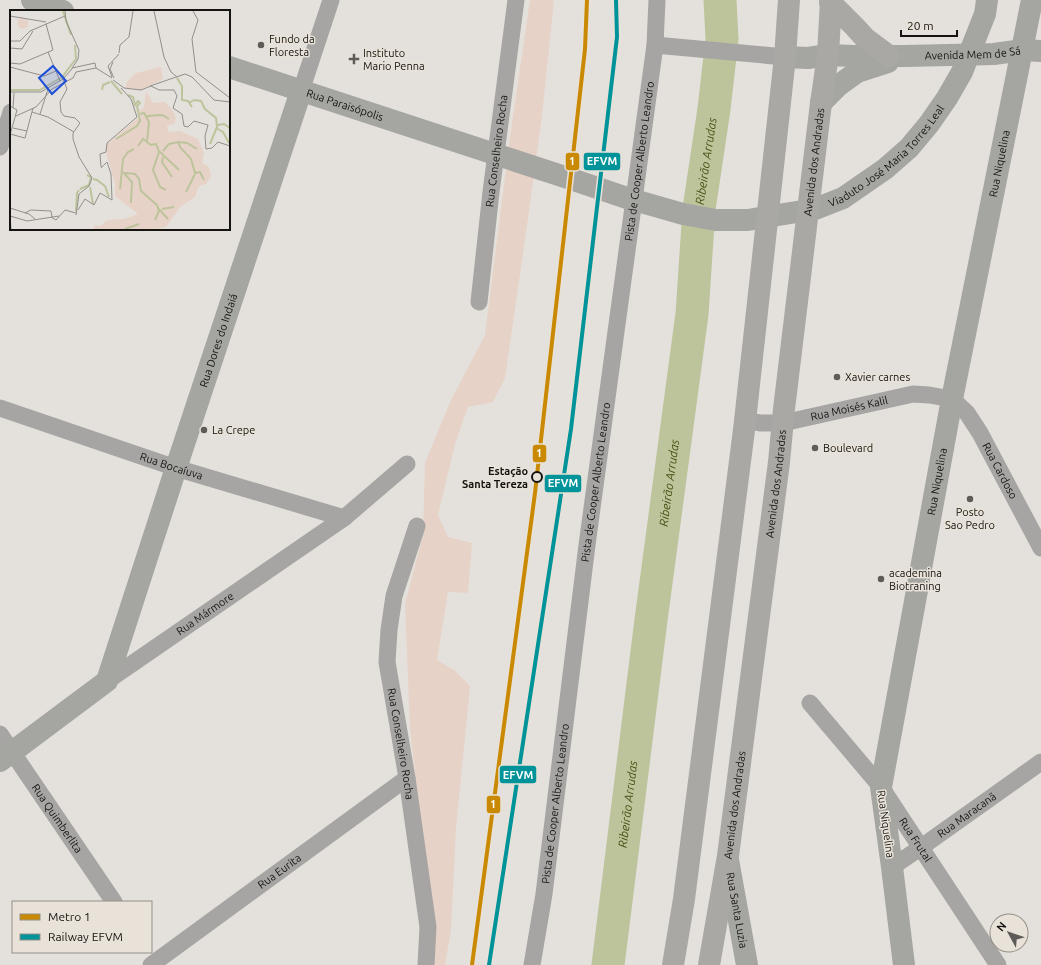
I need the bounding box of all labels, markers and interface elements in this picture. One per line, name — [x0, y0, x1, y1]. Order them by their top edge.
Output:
inset map — [10, 10, 230, 230]
scale bar — [901, 12, 957, 38]
text: 20 m — [907, 19, 934, 32]
place label: Fundo da Floresta — [269, 33, 315, 58]
marker: Fundo da Floresta — [256, 40, 266, 50]
street label: Avenida Mem de Sá — [924, 44, 1021, 62]
place label: Instituto Mario Penna — [363, 47, 425, 72]
marker: Instituto Mario Penna — [348, 53, 360, 65]
street label: Pista de Cooper Alberto Leandro — [622, 81, 656, 242]
street label: Rua Paraisópolis — [305, 87, 385, 123]
street label: Rua Conselheiro Rocha — [483, 94, 510, 208]
street label: Viaduto José Maria Torres Leal — [826, 103, 946, 209]
street label: Avenida dos Andradas — [801, 107, 826, 217]
water label: Ribeirão Arrudas — [693, 117, 719, 206]
street label: Rua Niquelina — [987, 129, 1012, 198]
line badge: 1 — [565, 152, 580, 171]
line badge: EFVM — [583, 152, 621, 171]
text: 1 — [569, 155, 575, 167]
text: EFVM — [587, 155, 617, 167]
street label: Rua Dores do Indaiá — [197, 292, 239, 389]
place label: Xavier carnes — [845, 371, 910, 383]
marker: Xavier carnes — [832, 372, 842, 382]
street label: Rua Moisés Kalil — [809, 394, 889, 423]
street label: Pista de Cooper Alberto Leandro — [579, 402, 612, 563]
place label: La Crepe — [212, 424, 255, 436]
marker: La Crepe — [199, 425, 209, 435]
street label: Avenida dos Andradas — [763, 429, 788, 538]
water label: Ribeirão Arrudas — [657, 438, 681, 527]
street label: Rua Cardoso — [980, 441, 1020, 501]
place label: Boulevard — [823, 442, 873, 454]
marker: Boulevard — [810, 443, 820, 453]
line badge: 1 — [532, 444, 547, 463]
text: 1 — [536, 447, 542, 459]
street label: Rua Niquelina — [925, 447, 949, 516]
street label: Rua Bocaíuva — [138, 450, 204, 482]
place label: Estação Santa Tereza — [462, 465, 528, 490]
marker: Estação Santa Tereza — [531, 471, 543, 483]
line badge: EFVM — [544, 474, 582, 493]
text: EFVM — [548, 477, 578, 489]
marker: Posto Sao Pedro — [965, 494, 975, 504]
place label: Posto Sao Pedro — [945, 506, 995, 531]
place label: academina Biotraning — [889, 567, 942, 592]
marker: academina Biotraning — [876, 574, 886, 584]
street label: Rua Mármore — [174, 590, 236, 637]
street label: Rua Conselheiro Rocha — [386, 687, 416, 800]
street label: Pista de Cooper Alberto Leandro — [539, 723, 571, 884]
street label: Avenida dos Andradas — [722, 750, 748, 860]
water label: Ribeirão Arrudas — [616, 760, 639, 849]
line badge: EFVM — [499, 765, 537, 784]
text: EFVM — [503, 769, 533, 781]
street label: Rua Quimberlita — [30, 782, 85, 855]
street label: Rua Niquelina — [875, 789, 897, 859]
street label: Rua Maracanã — [935, 790, 998, 840]
line badge: 1 — [486, 795, 501, 814]
text: 1 — [490, 798, 496, 810]
street label: Rua Frutal — [897, 815, 934, 864]
street label: Rua Eurita — [255, 851, 303, 891]
street label: Rua Santa Luzia — [724, 871, 750, 949]
legend — [12, 901, 152, 953]
text: Metro 1 — [48, 910, 91, 923]
north arrow — [989, 913, 1029, 953]
text: N — [994, 920, 1009, 934]
text: Railway EFVM — [48, 930, 123, 943]

